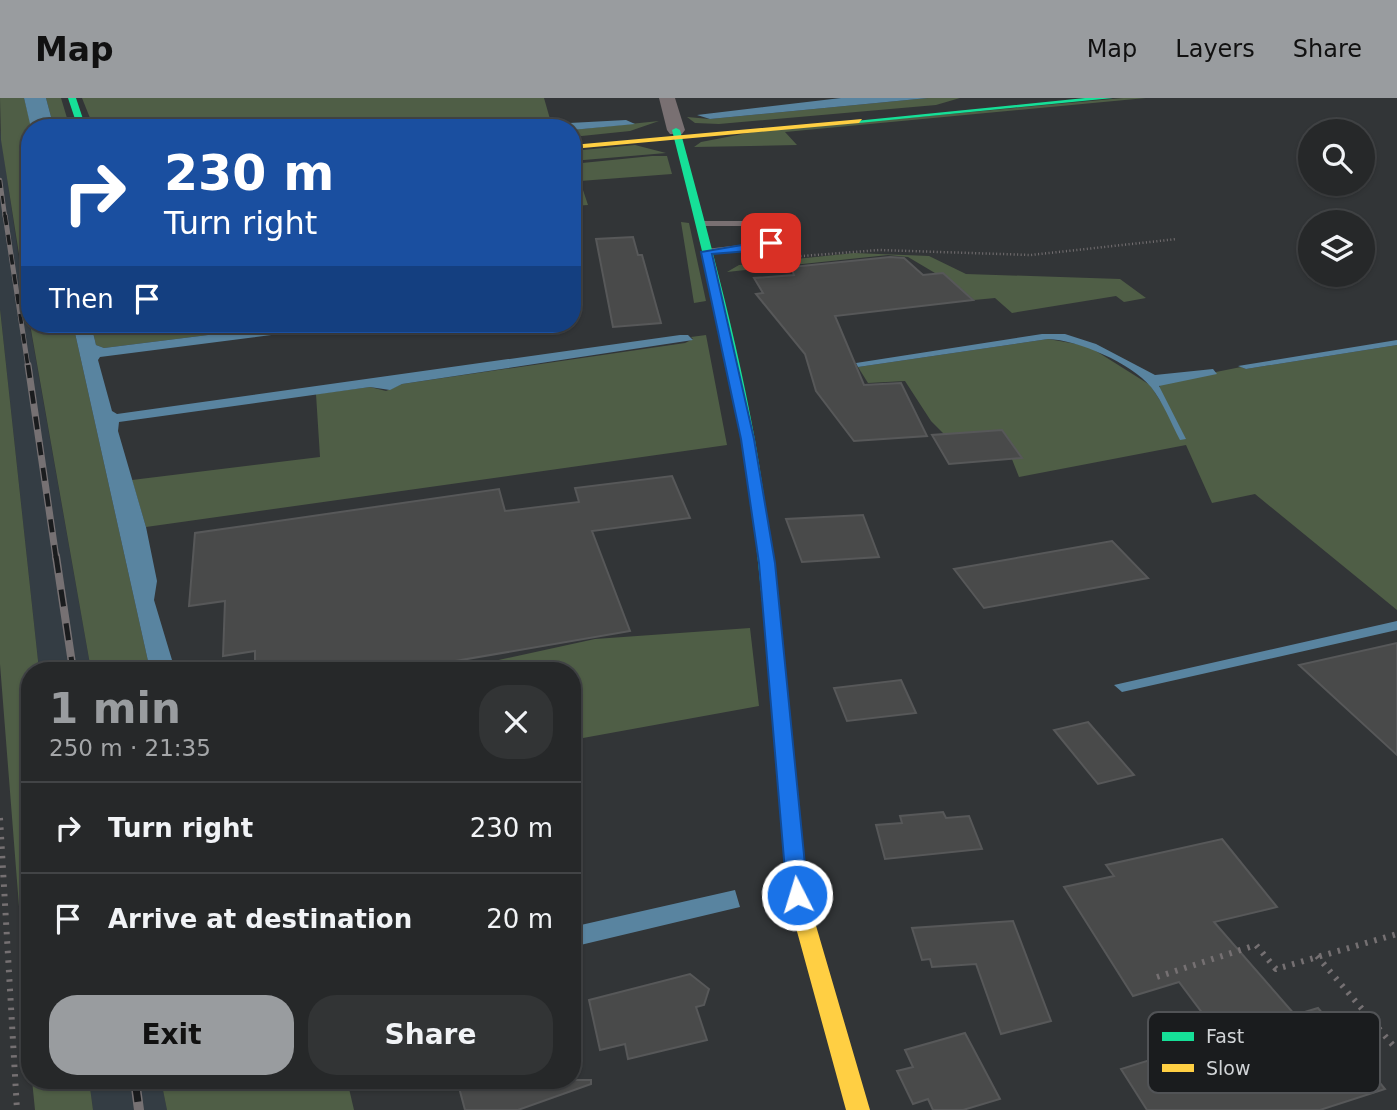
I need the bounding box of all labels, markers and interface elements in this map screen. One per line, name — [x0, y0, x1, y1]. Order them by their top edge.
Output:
text: Map — [35, 30, 114, 69]
text: Map — [1087, 35, 1137, 63]
text: Layers — [1175, 35, 1255, 63]
text: Share — [1293, 35, 1362, 63]
map controls — [1298, 119, 1375, 287]
button: search — [1298, 119, 1375, 196]
text: 230 m — [164, 145, 334, 202]
icon: right — [49, 147, 140, 238]
text: Turn right — [164, 204, 317, 242]
button: layers — [1298, 210, 1375, 287]
pin — [741, 213, 801, 273]
icon: arrive — [752, 224, 790, 262]
icon: arrive — [128, 280, 166, 318]
text: Then — [49, 284, 114, 314]
text: 1 min — [49, 684, 181, 733]
button: close — [479, 685, 553, 759]
text: 250 m · 21:35 — [49, 735, 211, 761]
icon: right — [49, 809, 87, 847]
text: Turn right — [108, 813, 253, 843]
text: 230 m — [470, 813, 553, 843]
position arrow — [760, 858, 834, 932]
icon: arrive — [49, 900, 87, 938]
text: Arrive at destination — [108, 904, 412, 934]
text: 20 m — [486, 904, 553, 934]
button: Exit — [49, 995, 294, 1075]
button: Share — [308, 995, 553, 1075]
legend — [1148, 1012, 1380, 1093]
text: Fast — [1206, 1025, 1244, 1047]
text: Slow — [1206, 1057, 1251, 1079]

